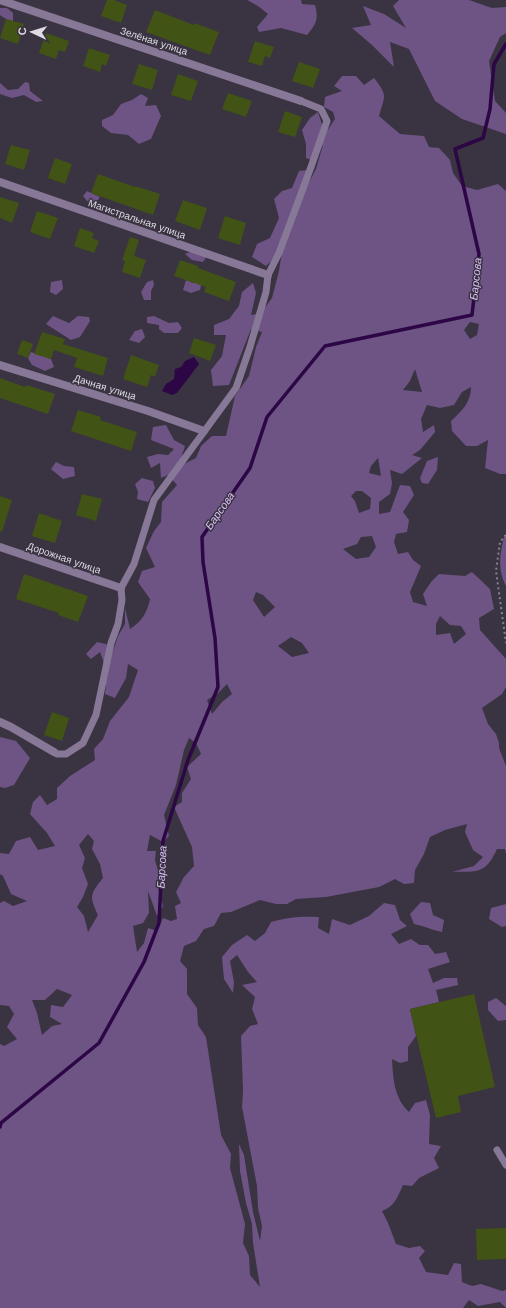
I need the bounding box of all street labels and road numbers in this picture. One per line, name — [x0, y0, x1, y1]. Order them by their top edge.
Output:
street label: Зелёная улица — [119, 25, 189, 57]
street label: Магистральная улица — [87, 197, 188, 241]
street label: Дачная улица — [72, 372, 138, 402]
street label: Дорожная улица — [26, 540, 103, 576]

